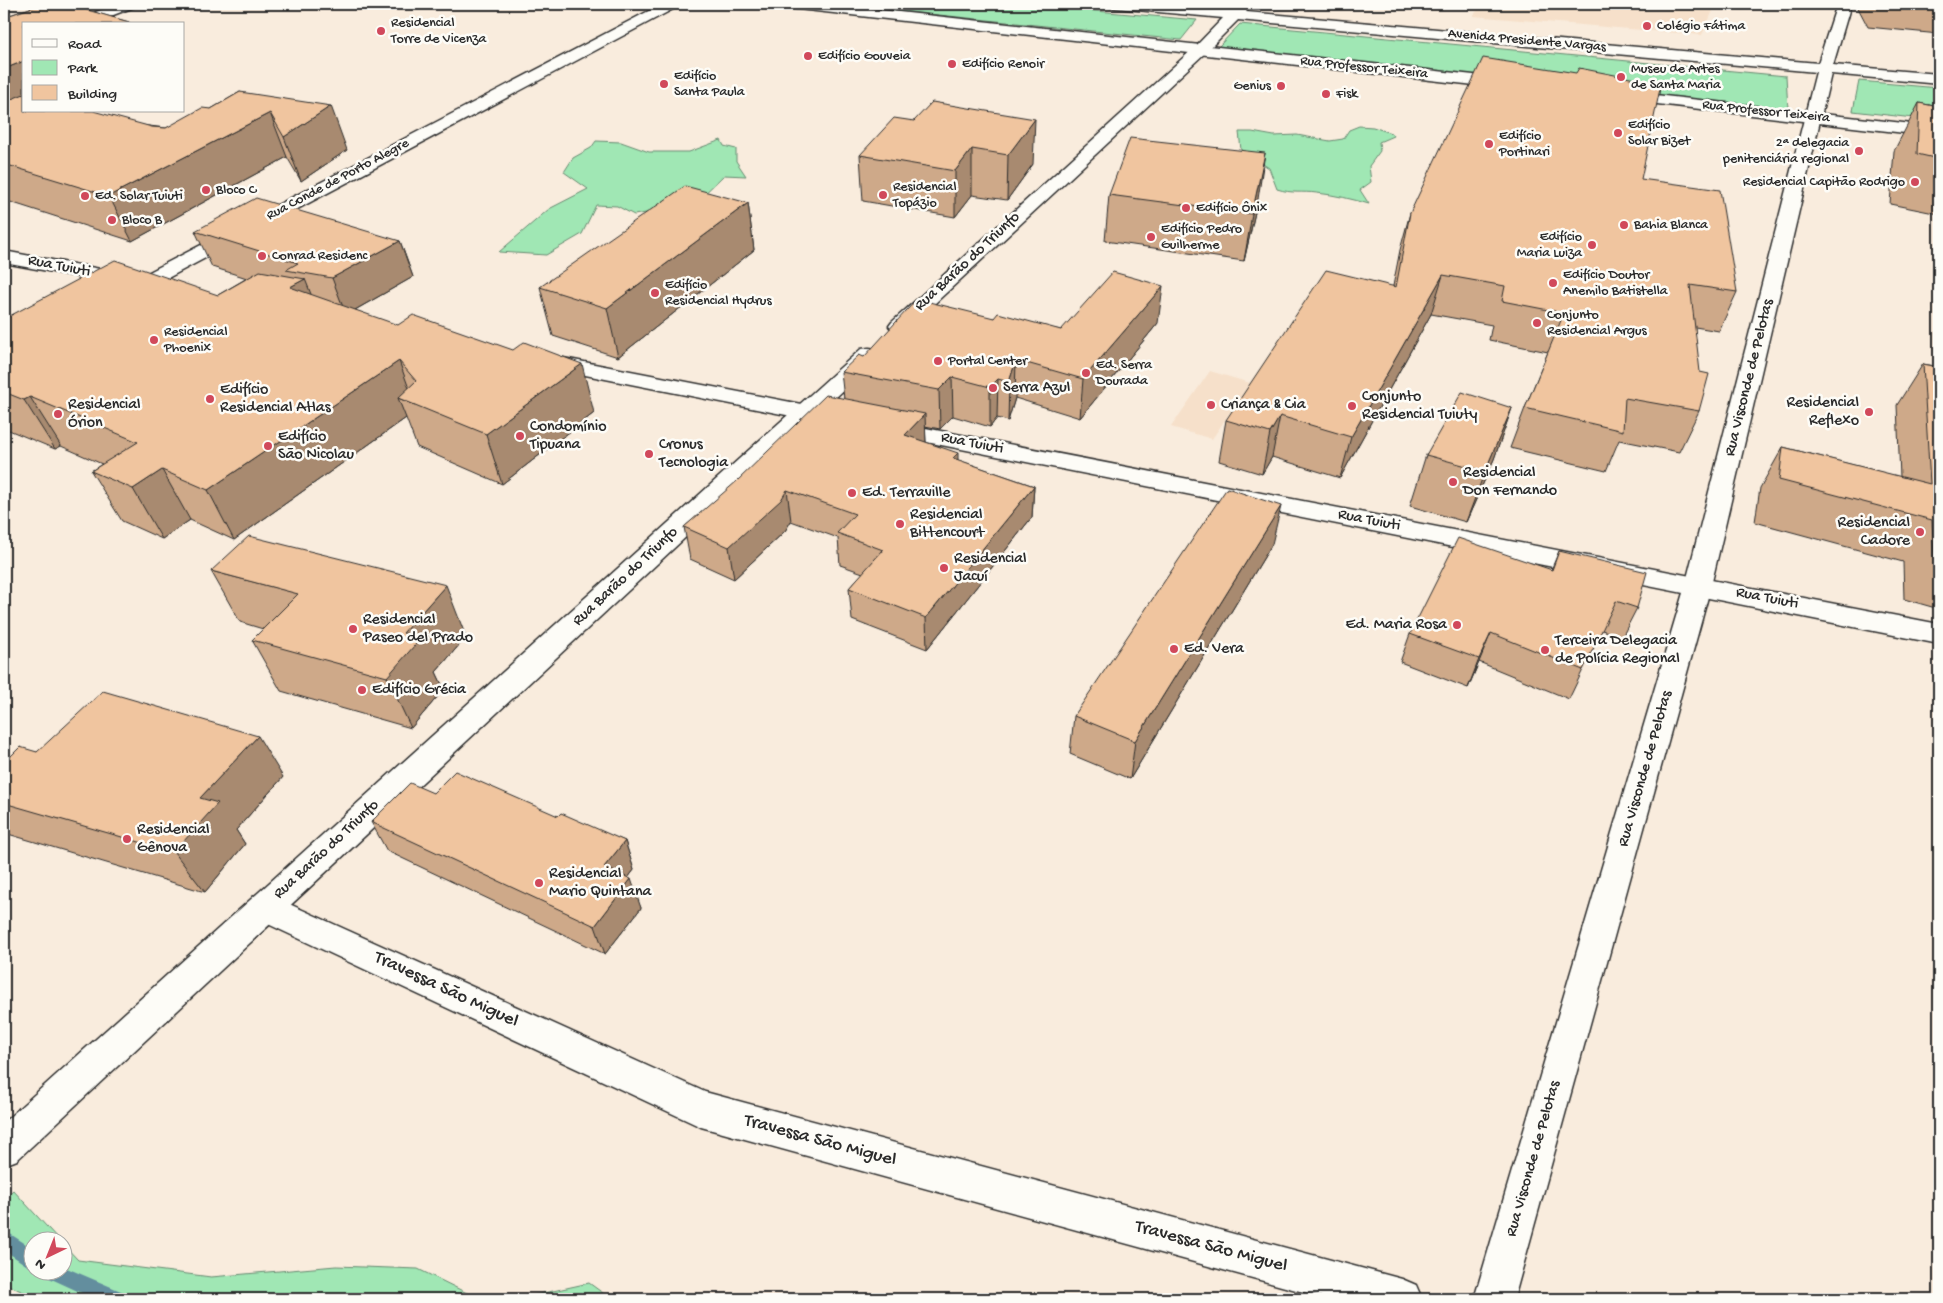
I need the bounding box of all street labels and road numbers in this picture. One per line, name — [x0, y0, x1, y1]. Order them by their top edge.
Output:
street label: Avenida Presidente Vargas — [1447, 26, 1608, 56]
street label: Rua Professor Teixeira — [1299, 53, 1430, 83]
street label: Rua Professor Teixeira — [1701, 97, 1832, 127]
street label: Rua Conde de Porto Alegre — [264, 135, 413, 225]
street label: Rua Barão do Triunfo — [911, 208, 1025, 316]
street label: Rua Tuiuti — [26, 252, 92, 282]
street label: Rua Visconde de Pelotas — [1721, 296, 1779, 459]
street label: Rua Tuiuti — [939, 429, 1005, 459]
street label: Rua Tuiuti — [1336, 506, 1402, 536]
street label: Rua Barão do Triunfo — [569, 523, 683, 631]
street label: Rua Tuiuti — [1734, 584, 1800, 614]
street label: Rua Visconde de Pelotas — [1615, 688, 1678, 849]
street label: Rua Barão do Triunfo — [270, 796, 384, 904]
street label: Travessa São Miguel — [369, 946, 522, 1034]
street label: Rua Visconde de Pelotas — [1503, 1078, 1566, 1239]
street label: Travessa São Miguel — [740, 1109, 899, 1172]
street label: Travessa São Miguel — [1131, 1215, 1290, 1278]

